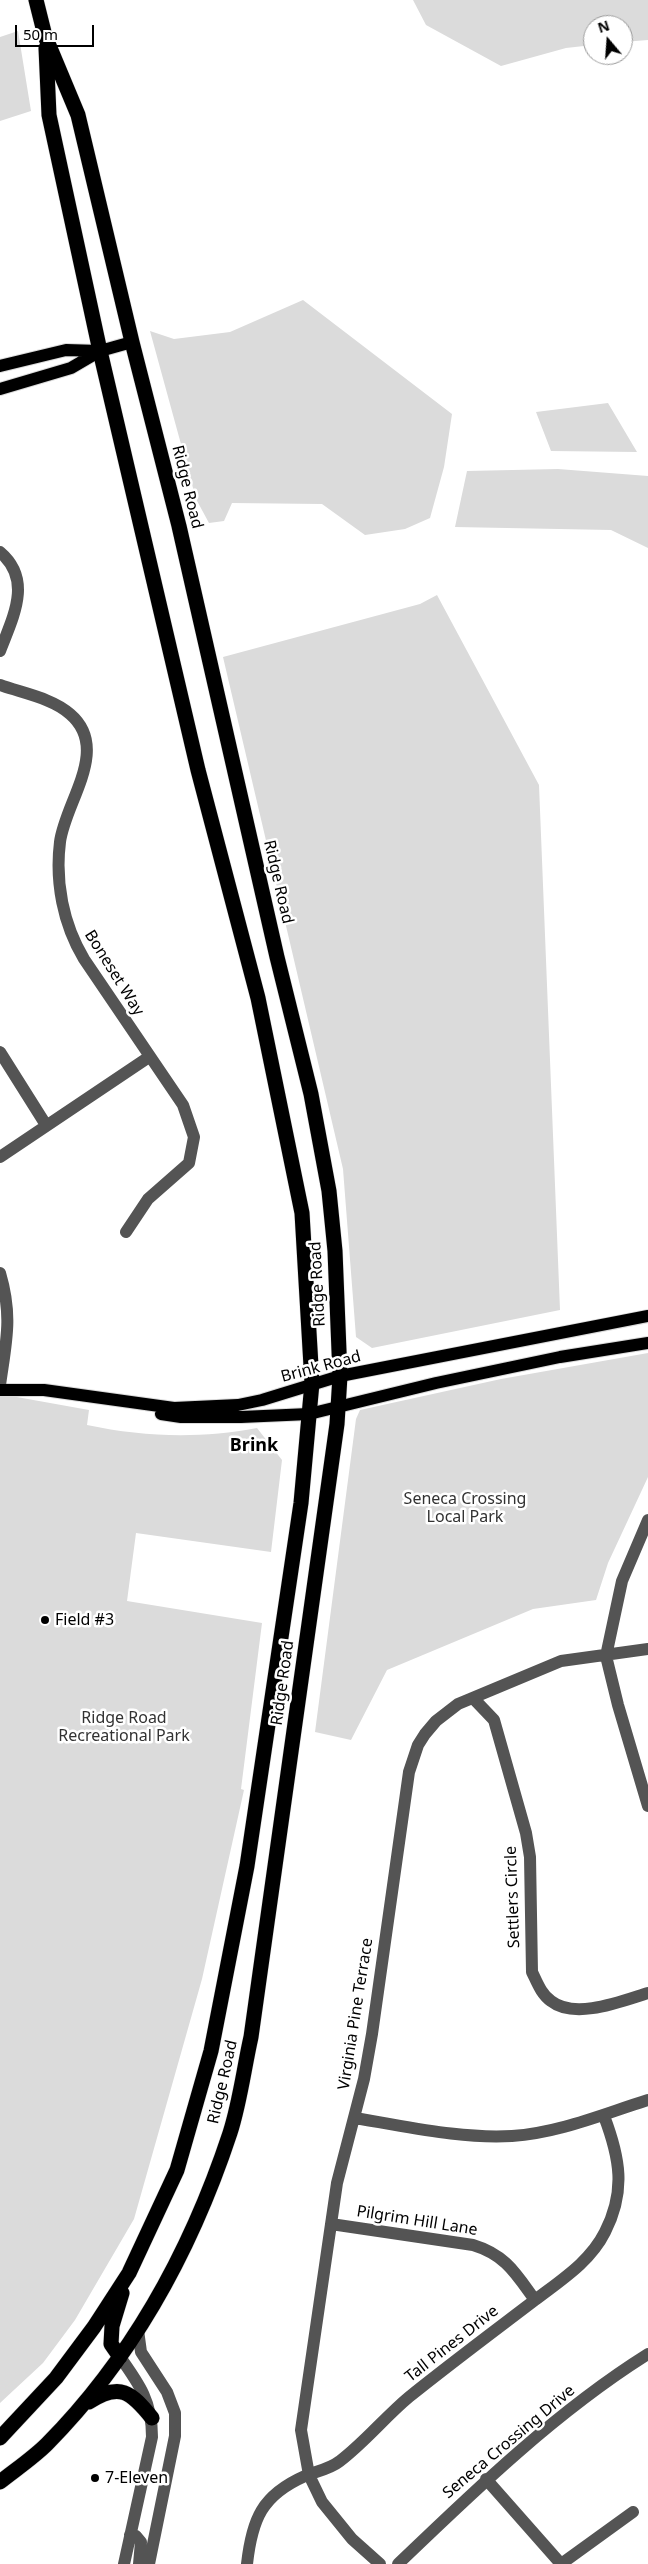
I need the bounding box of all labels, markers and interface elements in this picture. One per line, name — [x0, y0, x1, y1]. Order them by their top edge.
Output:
scale bar — [18, 15, 96, 47]
north arrow — [583, 15, 633, 65]
text: N — [595, 15, 612, 37]
text: 50 m — [23, 24, 58, 44]
street label: Ridge Road — [167, 443, 207, 531]
street label: Ridge Road — [259, 838, 297, 926]
street label: Boneset Way — [80, 927, 148, 1019]
street label: Ridge Road — [306, 1241, 330, 1327]
street label: Brink Road — [279, 1347, 363, 1387]
district label: Brink — [230, 1435, 278, 1457]
park label: Seneca Crossing Local Park — [404, 1489, 526, 1527]
place label: Field #3 — [55, 1610, 114, 1630]
marker: Field #3 — [39, 1614, 51, 1626]
street label: Ridge Road — [268, 1639, 298, 1727]
park label: Ridge Road Recreational Park — [58, 1708, 190, 1746]
street label: Settlers Circle — [502, 1846, 524, 1948]
street label: Virginia Pine Terrace — [335, 1937, 377, 2091]
street label: Ridge Road — [204, 2038, 242, 2126]
street label: Pilgrim Hill Lane — [355, 2202, 479, 2240]
street label: Tall Pines Drive — [402, 2302, 502, 2386]
street label: Seneca Crossing Drive — [439, 2381, 579, 2503]
place label: 7-Eleven — [105, 2468, 168, 2488]
marker: 7-Eleven — [89, 2472, 101, 2484]

